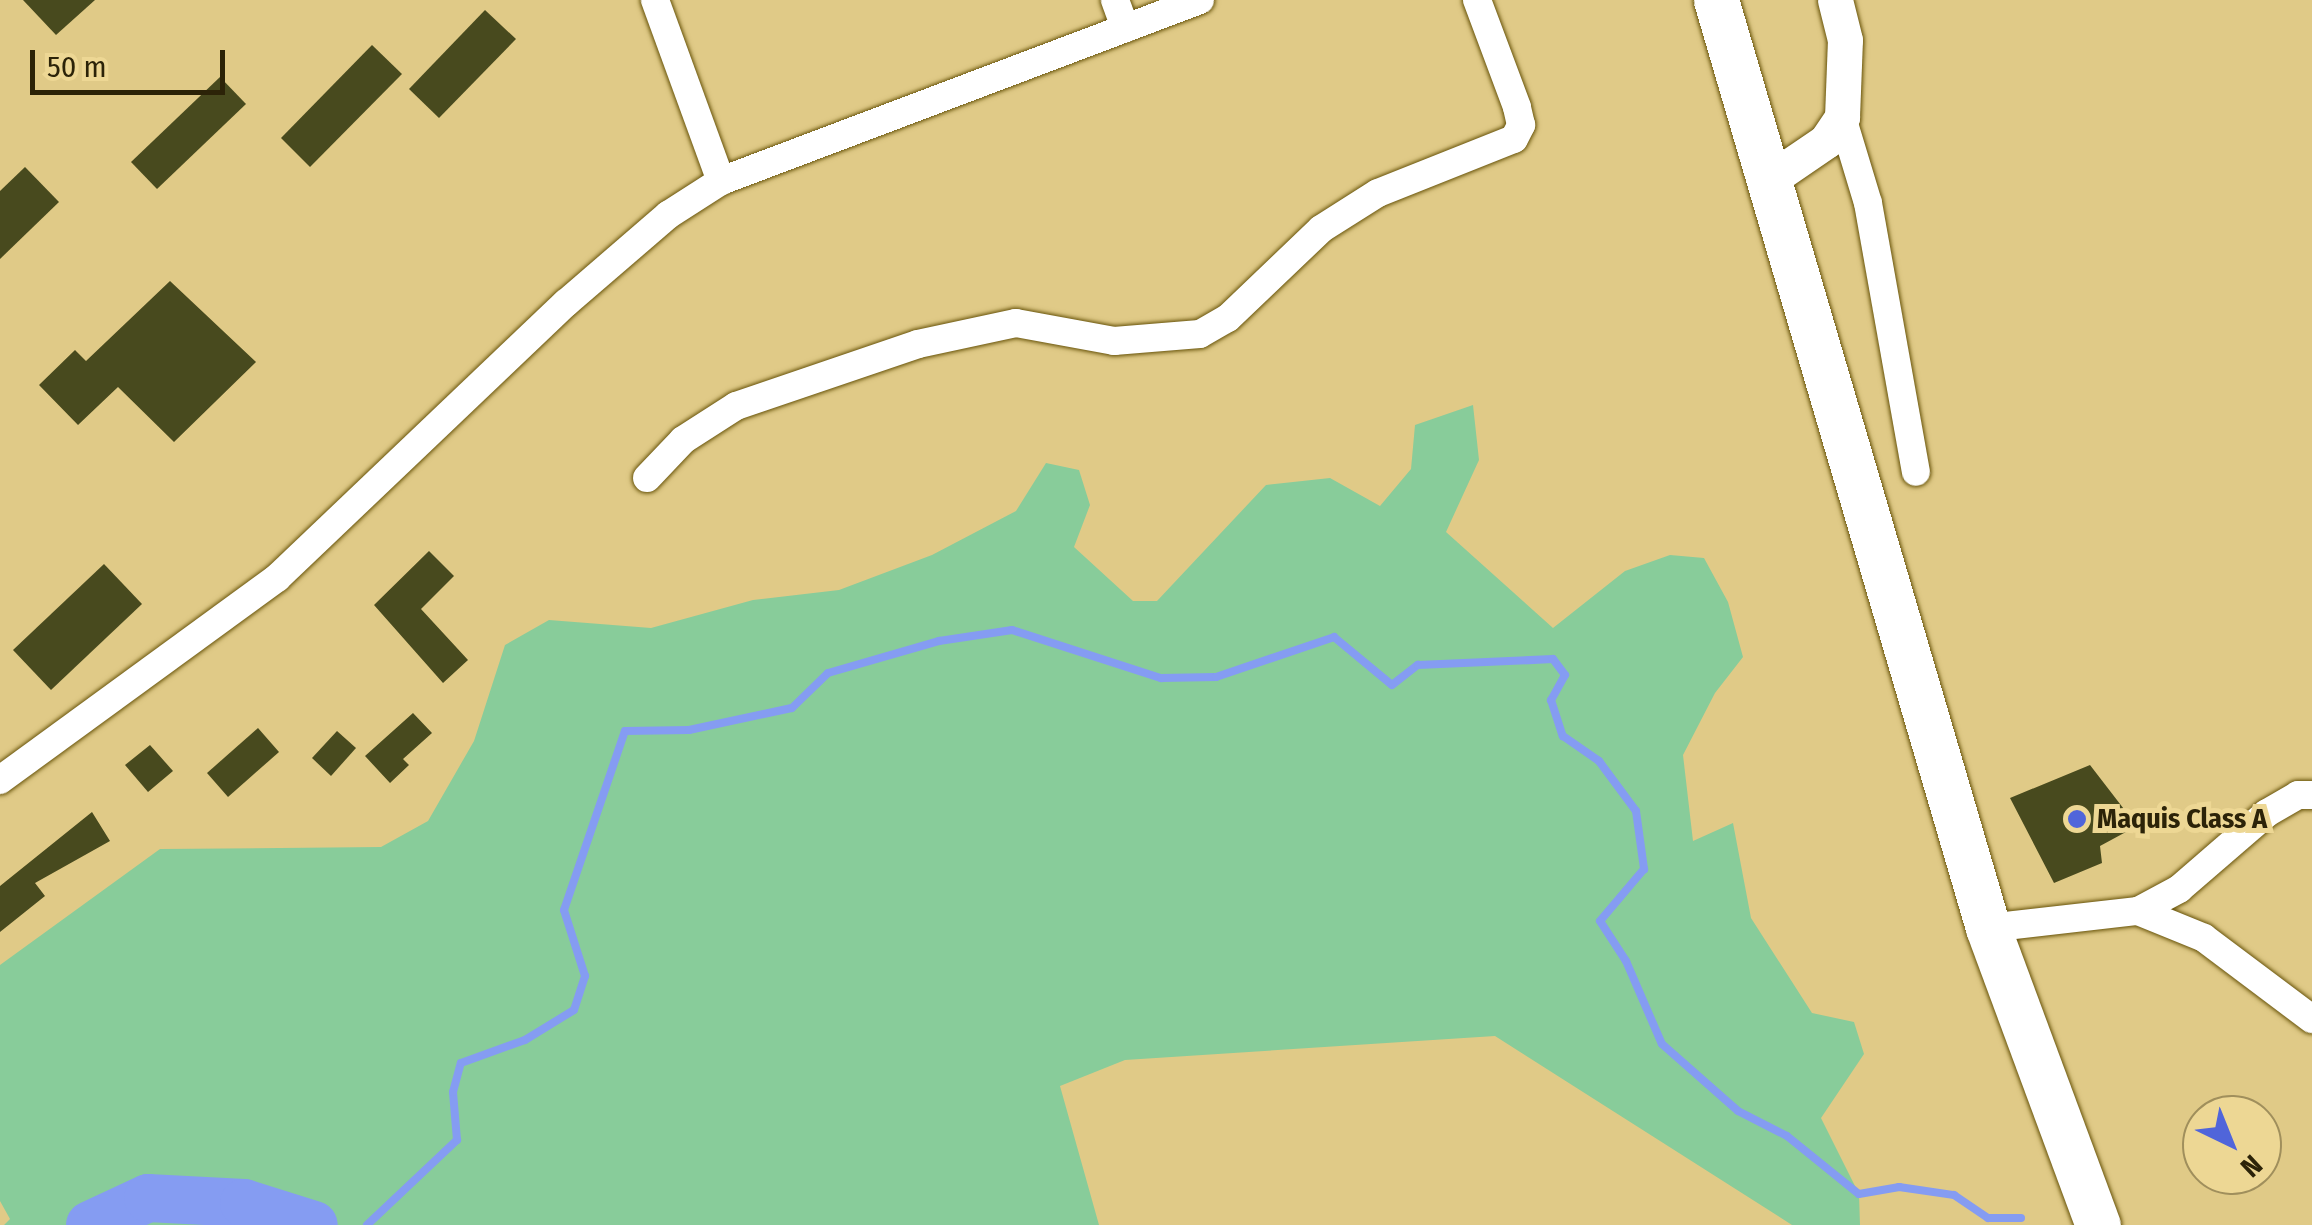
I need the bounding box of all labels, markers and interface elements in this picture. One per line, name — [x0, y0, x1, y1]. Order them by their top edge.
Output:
scale bar — [35, 30, 230, 92]
text: 50 m — [47, 49, 107, 85]
place label: Maquis Class A — [2097, 802, 2267, 836]
marker: Maquis Class A — [2066, 808, 2088, 830]
north arrow — [2182, 1095, 2282, 1195]
text: N — [2234, 1148, 2269, 1184]

